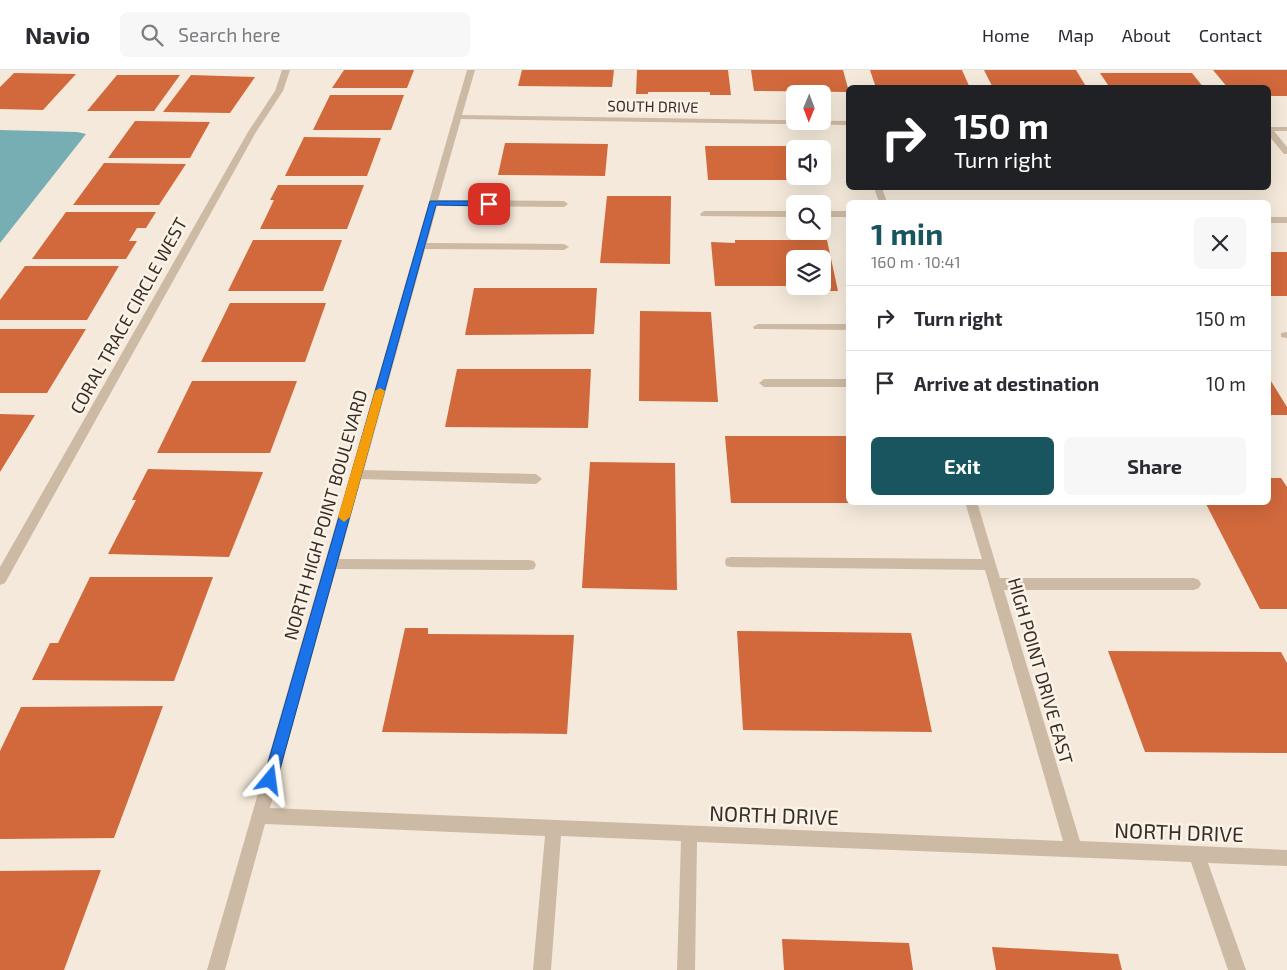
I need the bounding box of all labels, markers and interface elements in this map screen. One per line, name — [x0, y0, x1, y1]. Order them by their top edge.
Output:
search box — [120, 12, 470, 57]
text: Navio — [25, 20, 90, 49]
icon: search — [138, 21, 166, 49]
text: Search here — [178, 23, 280, 46]
text: Home — [982, 24, 1030, 46]
text: Map — [1058, 24, 1094, 46]
text: About — [1122, 24, 1171, 46]
text: Contact — [1199, 24, 1262, 46]
north arrow — [786, 85, 831, 130]
map controls — [786, 85, 831, 295]
street label: SOUTH DRIVE — [607, 96, 699, 116]
text: 150 m — [954, 104, 1049, 146]
icon: right — [871, 105, 936, 170]
button: sound — [786, 140, 831, 185]
text: Turn right — [954, 146, 1052, 172]
pin — [468, 183, 510, 225]
icon: arrive — [475, 190, 503, 218]
button: search — [786, 195, 831, 240]
street label: CORAL TRACE CIRCLE WEST — [65, 213, 192, 418]
text: 1 min — [871, 215, 943, 251]
button: close — [1194, 217, 1246, 269]
button: layers — [786, 250, 831, 295]
text: 160 m · 10:41 — [871, 252, 961, 271]
icon: right — [871, 304, 899, 332]
text: Turn right — [914, 307, 1002, 330]
text: 150 m — [1196, 307, 1246, 330]
icon: arrive — [871, 369, 899, 397]
text: Arrive at destination — [914, 372, 1099, 395]
text: 10 m — [1206, 372, 1246, 395]
street label: NORTH HIGH POINT BOULEVARD — [279, 387, 371, 642]
button: Exit — [871, 437, 1054, 495]
button: Share — [1064, 437, 1246, 495]
street label: HIGH POINT DRIVE EAST — [1004, 575, 1078, 767]
position arrow — [243, 753, 295, 805]
street label: NORTH DRIVE — [709, 800, 839, 829]
street label: NORTH DRIVE — [1114, 817, 1244, 846]

